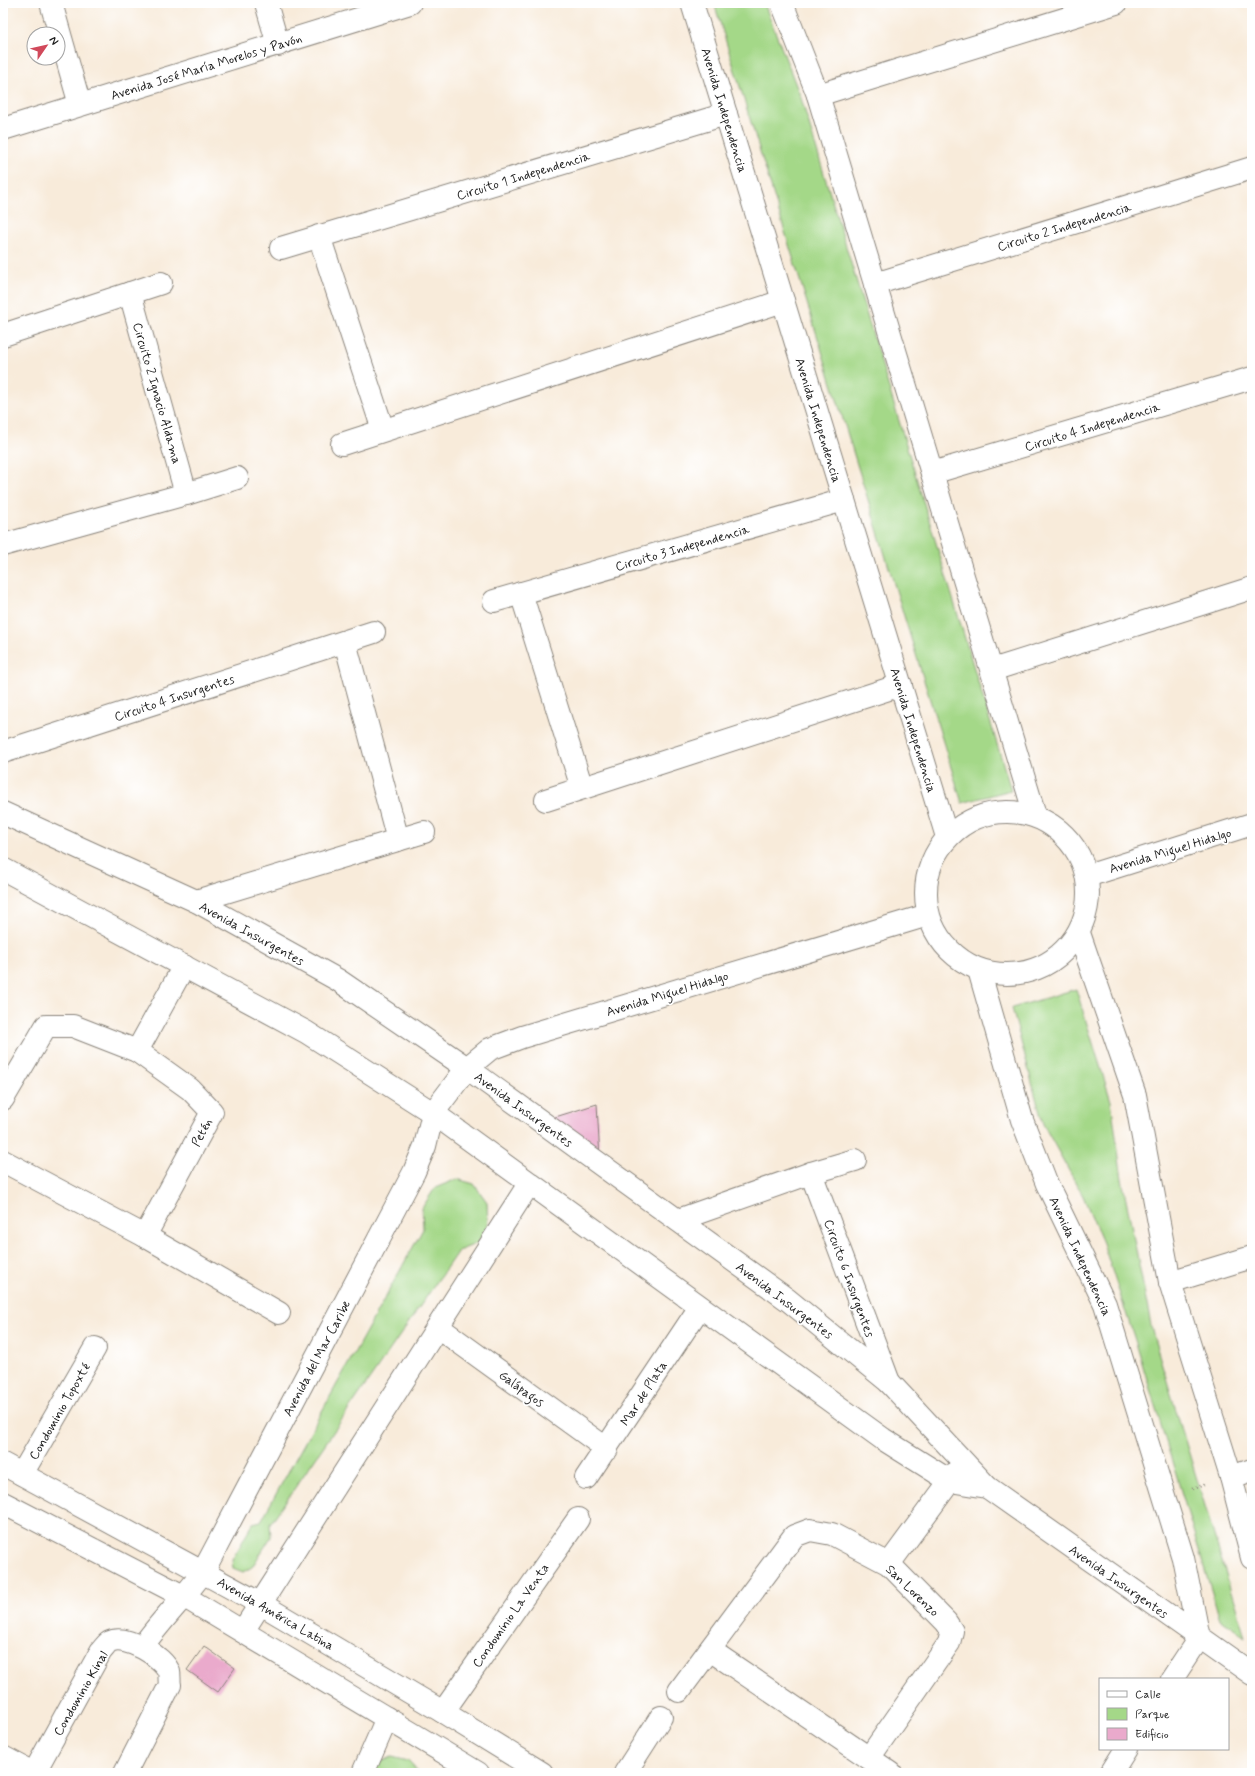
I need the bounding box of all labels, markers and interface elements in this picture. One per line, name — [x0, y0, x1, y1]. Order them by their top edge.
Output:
north arrow — [26, 26, 66, 66]
street label: Avenida José María Morelos y Pavón — [109, 30, 304, 105]
text: N — [46, 34, 61, 48]
street label: Avenida Independencia — [696, 46, 751, 175]
street label: Circuito 1 Independencia — [455, 148, 592, 205]
street label: Circuito 2 Independencia — [995, 199, 1134, 256]
street label: Circuito 2 Ignacio Aldama — [128, 321, 185, 466]
street label: Avenida Independencia — [790, 356, 845, 485]
street label: Circuito 4 Independencia — [1023, 399, 1162, 456]
street label: Circuito 3 Independencia — [613, 521, 752, 576]
street label: Avenida Independencia — [885, 666, 940, 795]
street label: Circuito 4 Insurgentes — [112, 671, 237, 726]
street label: Avenida Miguel Hidalgo — [1107, 825, 1235, 880]
street label: Avenida Insurgentes — [196, 898, 307, 970]
street label: Avenida Miguel Hidalgo — [604, 968, 732, 1023]
street label: Avenida Insurgentes — [471, 1069, 576, 1152]
street label: Petén — [188, 1115, 217, 1150]
street label: Avenida Independencia — [1045, 1194, 1115, 1319]
street label: Circuito 6 Insurgentes — [819, 1217, 878, 1340]
street label: Avenida Insurgentes — [732, 1259, 836, 1344]
street label: Avenida del Mar Caribe — [280, 1297, 355, 1420]
street label: Mar de Plata — [617, 1358, 672, 1429]
street label: Condominio Topoxté — [26, 1360, 95, 1463]
street label: Galápagos — [494, 1367, 547, 1413]
street label: Avenida Insurgentes — [1065, 1542, 1171, 1623]
street label: Condominio La Venta — [469, 1560, 554, 1671]
street label: San Lorenzo — [882, 1561, 943, 1621]
street label: Avenida América Latina — [214, 1574, 337, 1655]
street label: Condominio Kinal — [50, 1648, 113, 1739]
legend — [1099, 1678, 1229, 1750]
text: Calle — [1135, 1687, 1161, 1703]
text: Parque — [1135, 1707, 1170, 1723]
text: Edificio — [1135, 1727, 1169, 1743]

